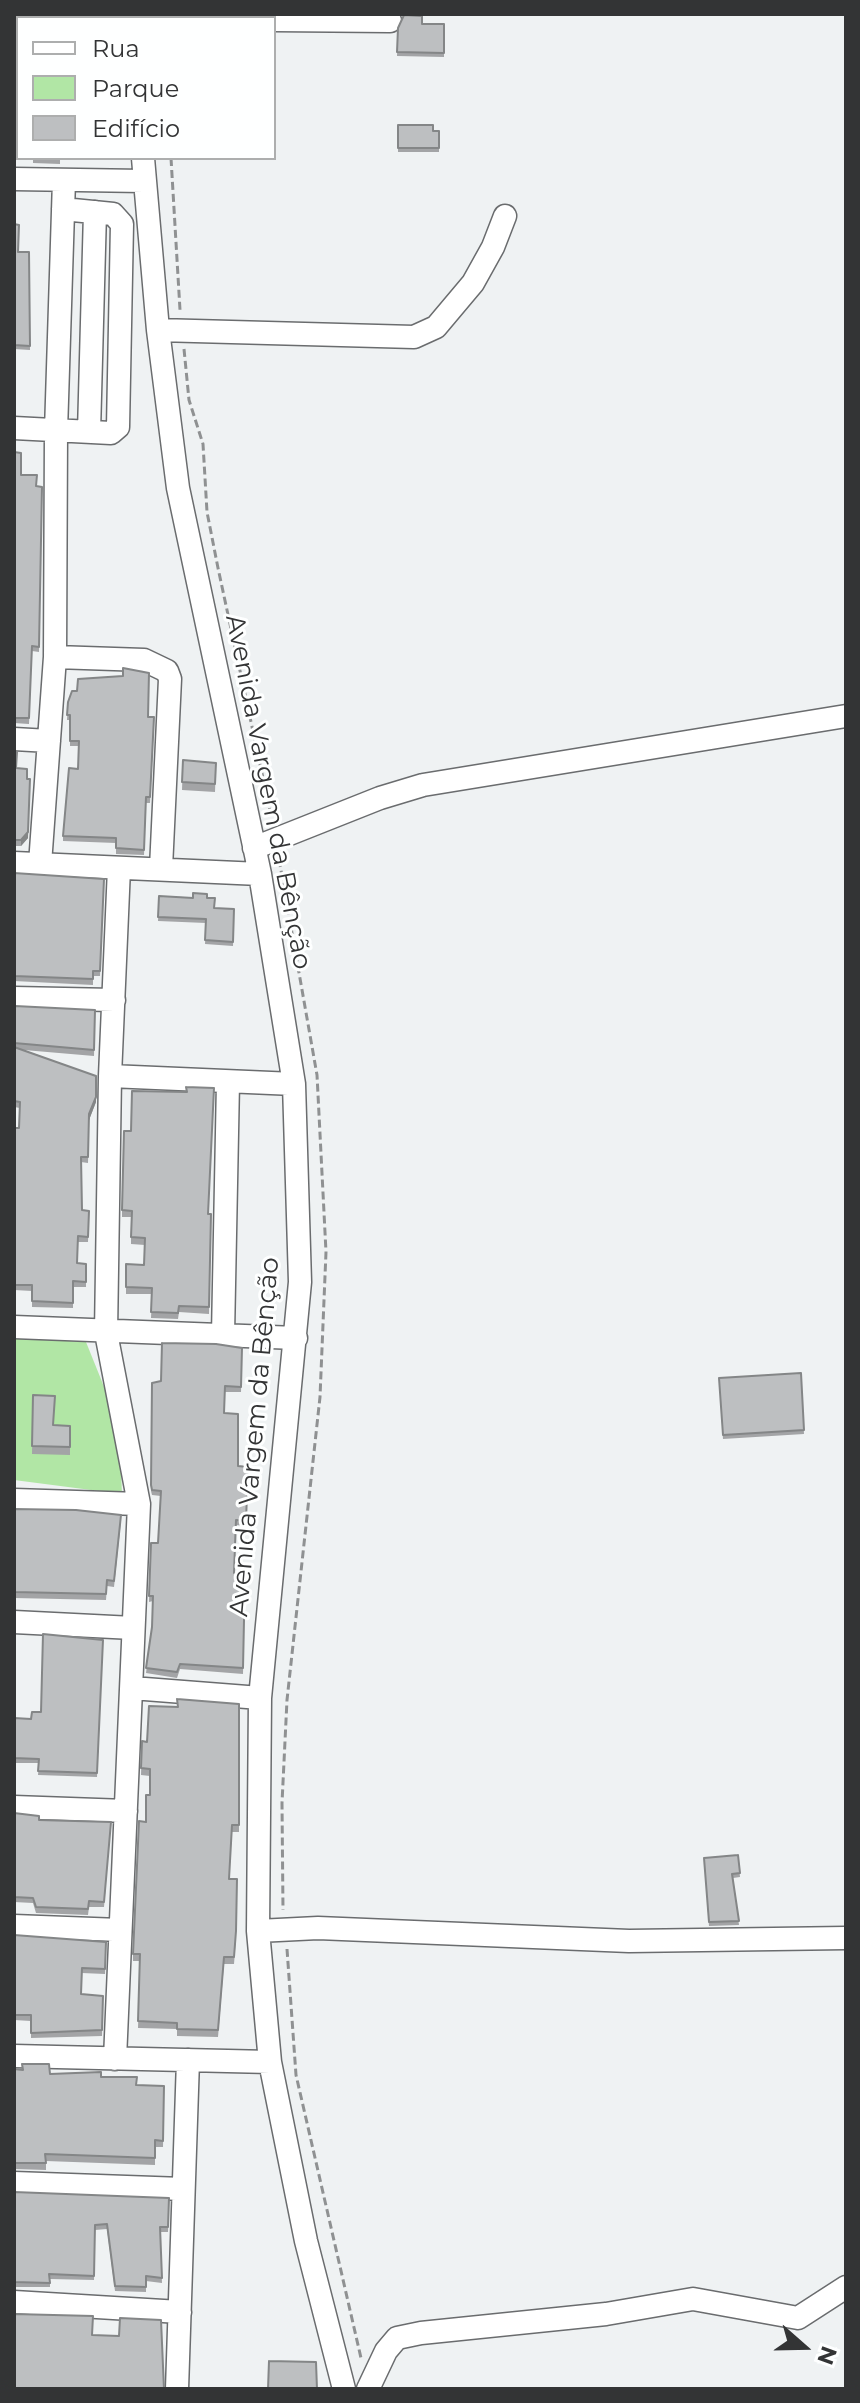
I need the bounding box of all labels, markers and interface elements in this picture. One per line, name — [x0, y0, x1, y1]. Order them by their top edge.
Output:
legend — [16, 16, 276, 160]
text: Rua — [92, 34, 140, 63]
text: Parque — [92, 74, 179, 103]
text: Edifício — [92, 114, 180, 143]
street label: Avenida Vargem da Bênção — [218, 612, 318, 972]
street label: Avenida Vargem da Bênção — [224, 1256, 286, 1618]
north arrow — [764, 2307, 844, 2387]
text: N — [811, 2342, 843, 2368]

